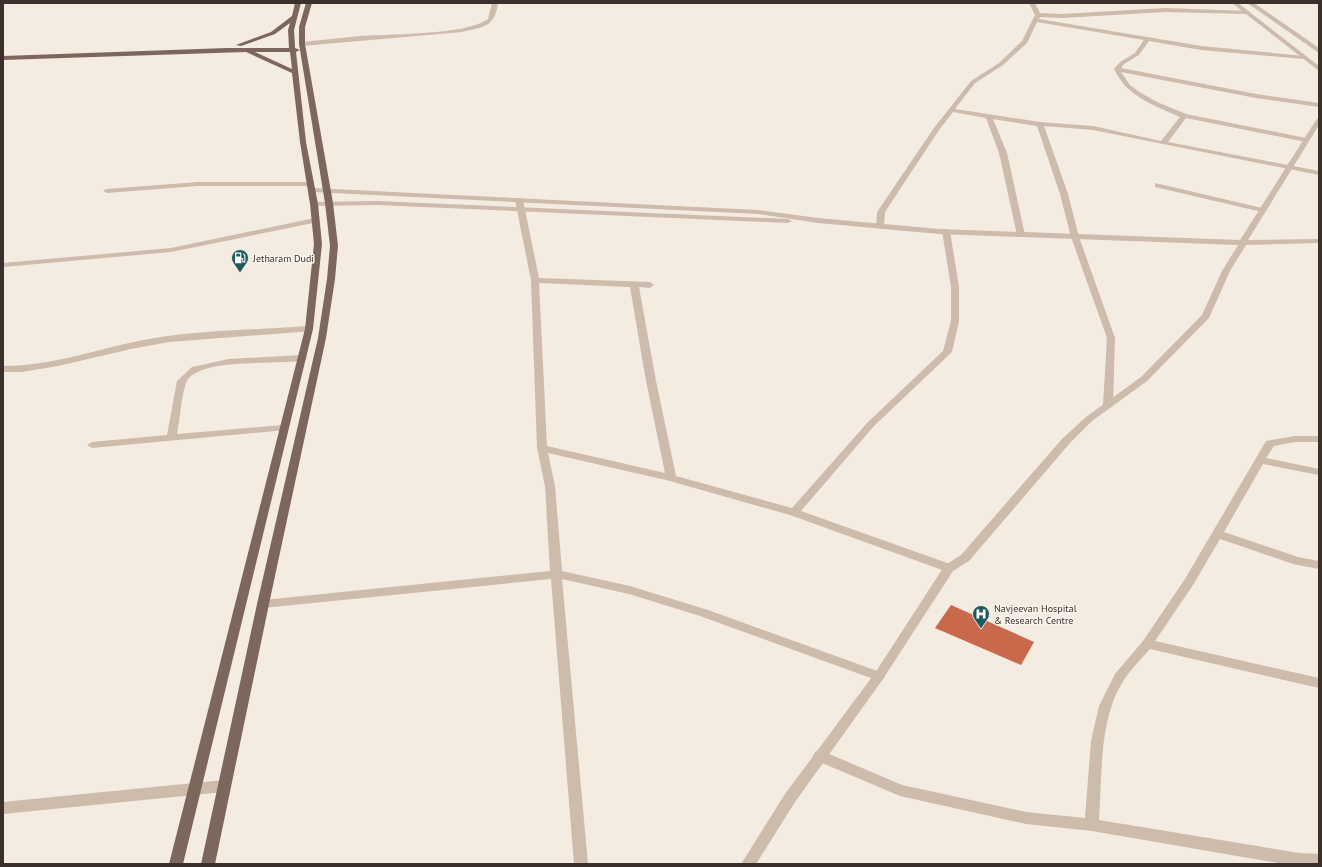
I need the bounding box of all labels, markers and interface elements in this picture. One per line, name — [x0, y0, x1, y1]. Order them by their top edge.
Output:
fuel station icon: Jetharam Dudi — [230, 248, 250, 273]
place label: Jetharam Dudi — [252, 252, 314, 265]
place label: Navjeevan Hospital & Research Centre — [994, 602, 1077, 627]
hospital icon: Navjeevan Hospital & Research Centre — [971, 604, 991, 629]

